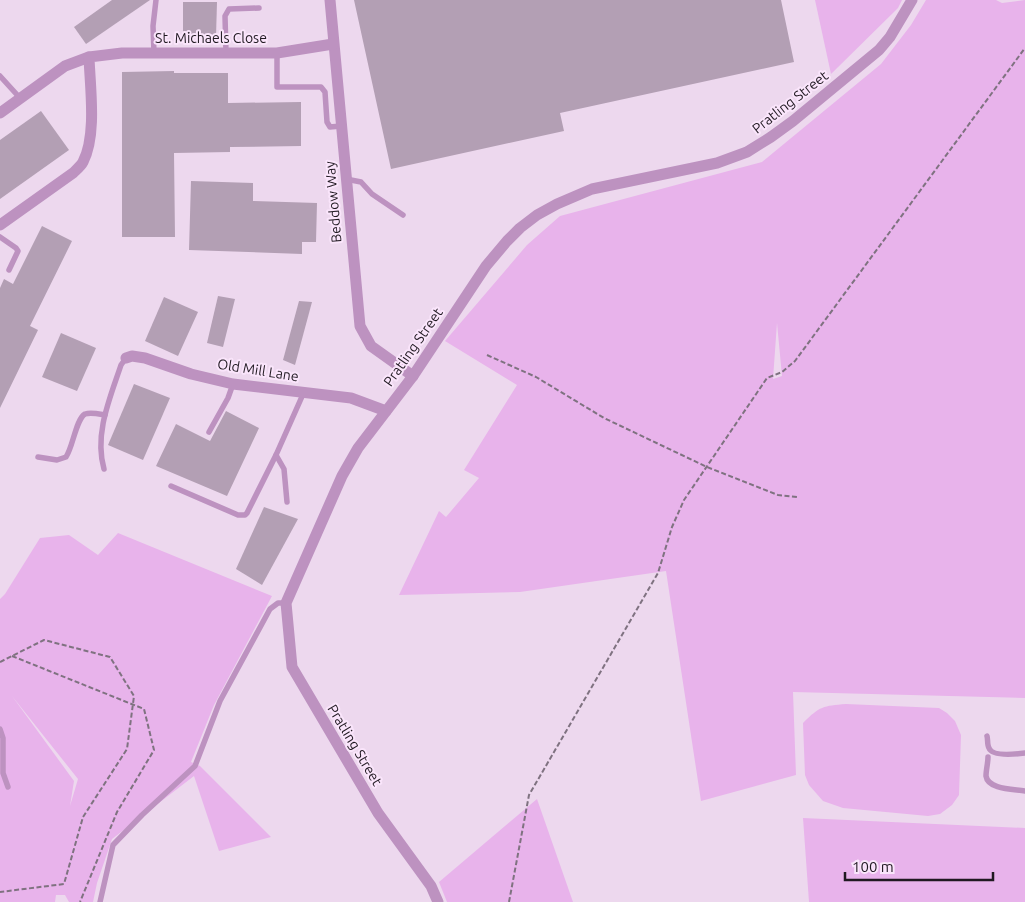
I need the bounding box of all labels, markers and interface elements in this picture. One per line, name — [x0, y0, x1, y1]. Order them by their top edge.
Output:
street label: St. Michaels Close — [155, 30, 267, 46]
street label: Pratling Street — [749, 67, 831, 137]
street label: Beddow Way — [321, 160, 345, 243]
street label: Pratling Street — [380, 304, 446, 389]
street label: Old Mill Lane — [216, 356, 300, 384]
street label: Pratling Street — [325, 702, 386, 789]
scale bar — [845, 850, 992, 882]
text: 100 m — [852, 858, 894, 875]

